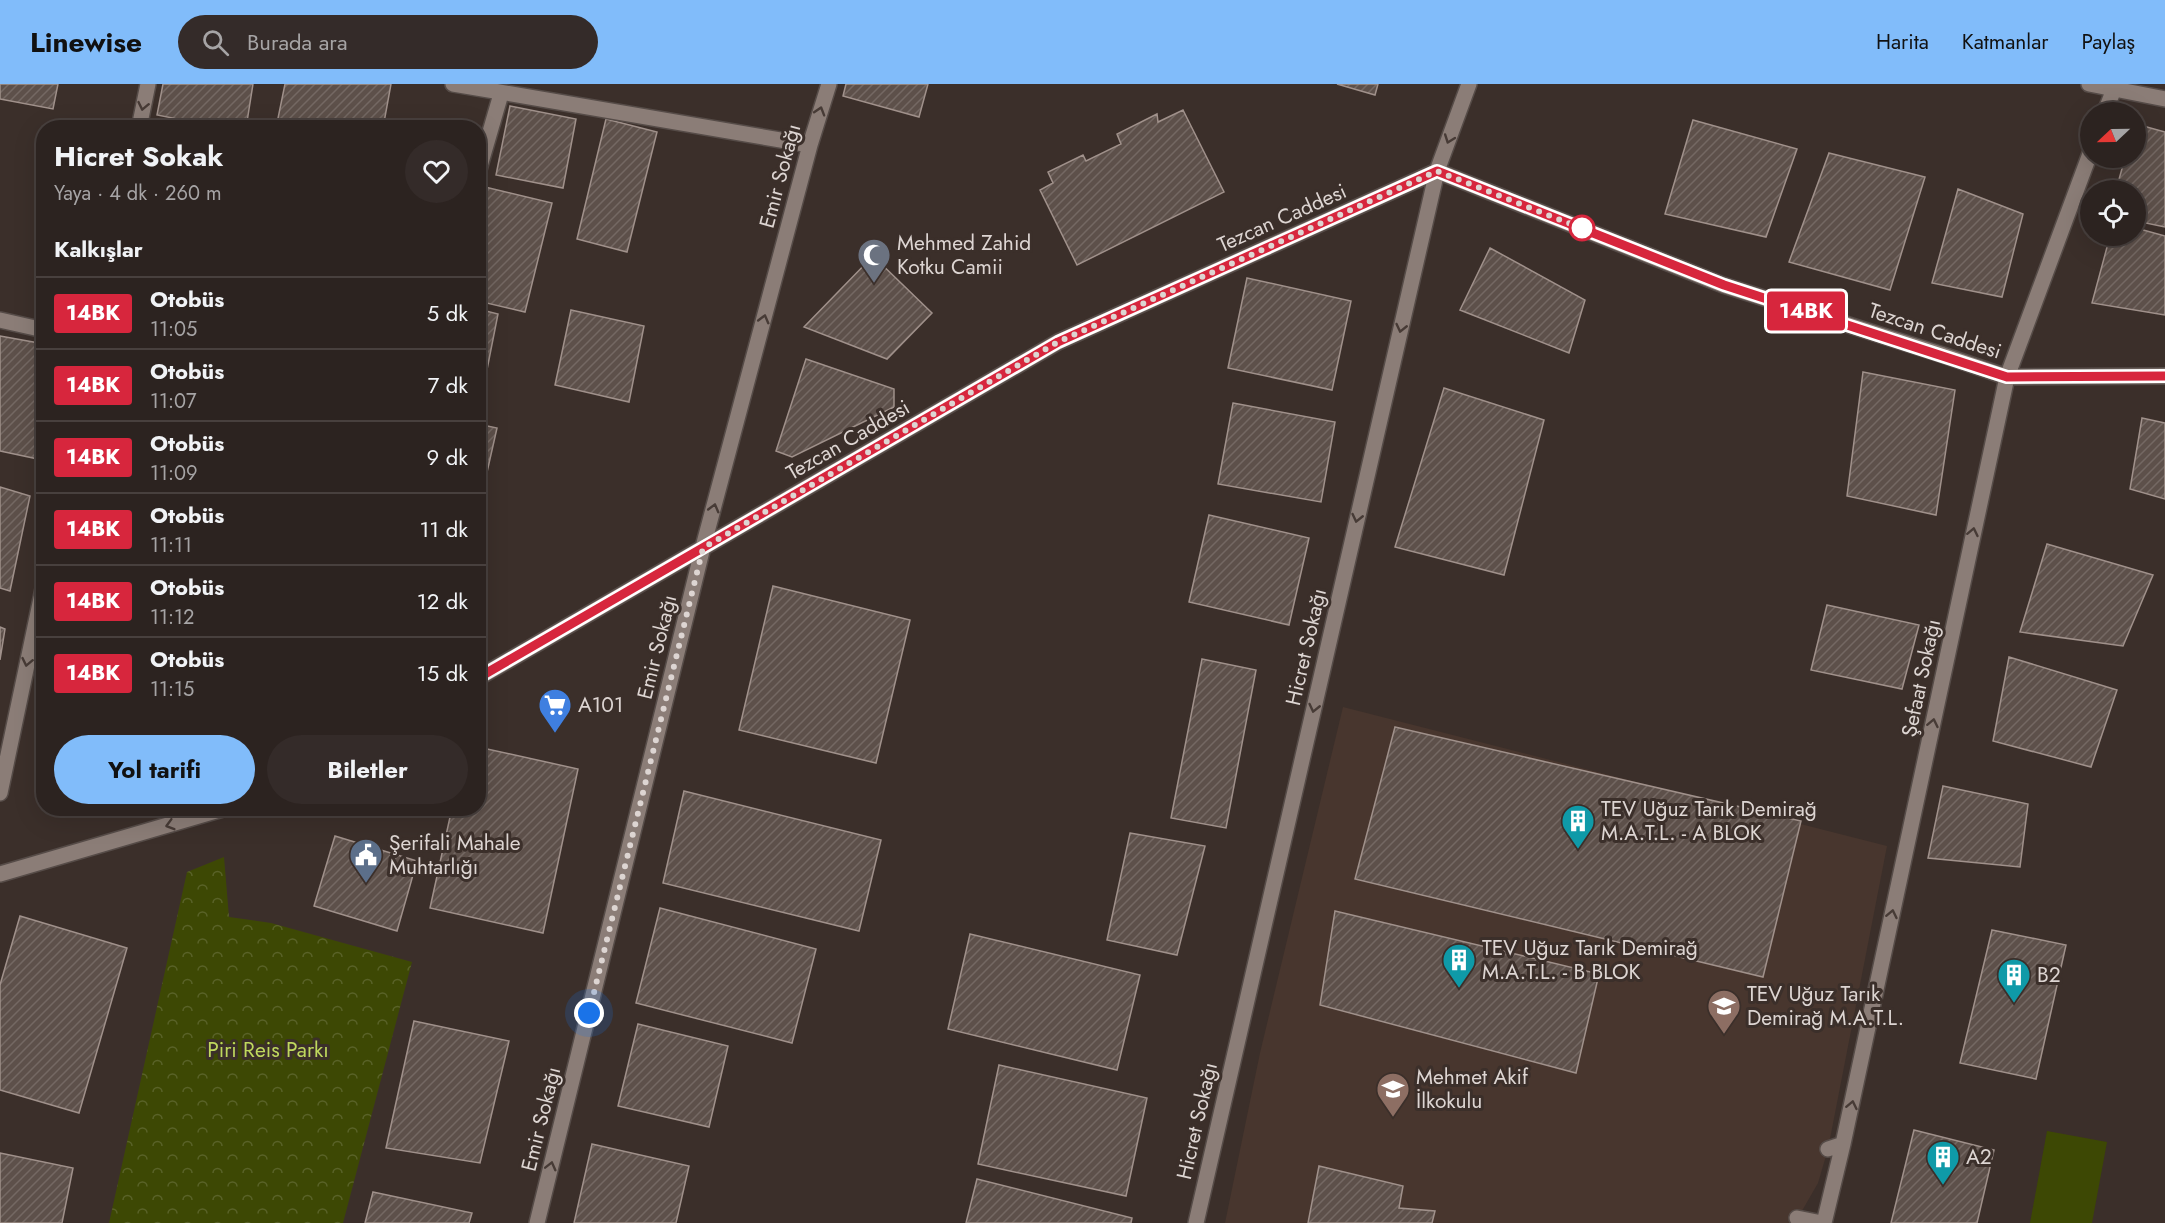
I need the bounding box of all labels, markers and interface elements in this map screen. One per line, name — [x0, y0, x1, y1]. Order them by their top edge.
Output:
search box — [178, 15, 598, 69]
text: Linewise — [30, 22, 142, 63]
icon: search — [199, 26, 232, 59]
text: Burada ara — [247, 26, 347, 58]
text: Harita — [1876, 27, 1929, 57]
text: Katmanlar — [1962, 27, 2048, 57]
text: Paylaş — [2081, 27, 2135, 57]
one-way arrow — [137, 100, 150, 110]
north arrow — [2080, 102, 2146, 168]
map controls — [2080, 102, 2146, 246]
one-way arrow — [813, 106, 825, 117]
street label: Emir Sokağı — [752, 121, 808, 231]
one-way arrow — [1443, 133, 1456, 144]
text: Hicret Sokak — [54, 136, 223, 177]
button: heart — [405, 140, 468, 203]
street label: Tezcan Caddesi — [1213, 176, 1351, 260]
text: Yaya · 4 dk · 260 m — [54, 179, 222, 208]
button: locate — [2080, 180, 2146, 246]
unlabelled marker — [1569, 215, 1595, 241]
place label: Mehmed Zahid Kotku Camii — [897, 228, 1031, 282]
text: Kalkışlar — [54, 233, 143, 265]
mosque icon: Mehmed Zahid Kotku Camii — [856, 237, 892, 284]
text: Otobüs — [150, 283, 224, 315]
line badge: 14BK — [1764, 292, 1848, 330]
street label: Tezcan Caddesi — [1865, 295, 2005, 367]
text: 14BK — [1779, 296, 1833, 326]
text: 5 dk — [427, 297, 468, 329]
text: 14BK — [66, 298, 120, 328]
text: 11:05 — [150, 315, 197, 344]
one-way arrow — [756, 315, 769, 325]
one-way arrow — [1395, 322, 1408, 332]
text: Otobüs — [150, 355, 224, 387]
text: 7 dk — [428, 369, 468, 401]
text: 14BK — [66, 370, 120, 400]
text: 11:07 — [150, 387, 196, 416]
street label: Tezcan Caddesi — [781, 392, 915, 488]
text: Otobüs — [150, 427, 224, 459]
text: 9 dk — [427, 441, 468, 473]
text: 14BK — [66, 442, 120, 472]
text: 11:09 — [150, 459, 198, 488]
text: Otobüs — [150, 499, 224, 531]
one-way arrow — [707, 503, 719, 514]
one-way arrow — [1352, 512, 1365, 522]
text: 11 dk — [419, 513, 468, 545]
text: 14BK — [66, 514, 120, 544]
one-way arrow — [1966, 528, 1979, 538]
text: 11:11 — [150, 531, 192, 560]
text: Otobüs — [150, 571, 224, 603]
text: 12 dk — [417, 585, 468, 617]
street label: Hicret Sokağı — [1278, 585, 1334, 709]
text: 14BK — [66, 586, 120, 616]
street label: Emir Sokağı — [630, 592, 684, 702]
text: 11:12 — [150, 603, 194, 632]
street label: Şefaat Sokağı — [1894, 616, 1948, 740]
text: Otobüs — [150, 643, 224, 675]
one-way arrow — [21, 657, 34, 667]
text: 15 dk — [417, 657, 468, 689]
text: 14BK — [66, 658, 120, 688]
text: 11:15 — [150, 675, 194, 704]
supermarket icon: A101 — [537, 687, 573, 734]
place label: A101 — [578, 690, 623, 720]
one-way arrow — [1308, 703, 1321, 713]
one-way arrow — [1926, 718, 1939, 728]
button: Yol tarifi — [54, 735, 255, 804]
button: Biletler — [267, 735, 468, 804]
place label: TEV Uğuz Tarık Demirağ M.A.T.L. - A BLOK — [1601, 794, 1817, 848]
building icon: TEV Uğuz Tarık Demirağ M.A.T.L. - A BLOK — [1560, 803, 1596, 850]
one-way arrow — [165, 818, 176, 830]
place label: Şerifali Mahale Muhtarlığı — [389, 828, 521, 882]
public building icon: Şerifali Mahale Muhtarlığı — [348, 837, 384, 884]
one-way arrow — [1885, 909, 1898, 919]
place label: TEV Uğuz Tarık Demirağ M.A.T.L. - B BLOK — [1482, 933, 1698, 987]
building icon: TEV Uğuz Tarık Demirağ M.A.T.L. - B BLOK — [1441, 942, 1477, 989]
building icon: B2 — [1996, 957, 2032, 1004]
place label: B2 — [2037, 960, 2061, 990]
place label: TEV Uğuz Tarık Demirağ M.A.T.L. — [1747, 979, 1904, 1033]
school or university icon: TEV Uğuz Tarık Demirağ M.A.T.L. — [1706, 988, 1742, 1035]
your location — [574, 998, 604, 1028]
park label: Piri Reis Parkı — [207, 1035, 329, 1065]
street label: Hicret Sokağı — [1169, 1059, 1225, 1183]
place label: Mehmet Akif İlkokulu — [1416, 1062, 1529, 1116]
street label: Emir Sokağı — [514, 1064, 568, 1174]
school or university icon: Mehmet Akif İlkokulu — [1375, 1071, 1411, 1118]
one-way arrow — [1845, 1100, 1858, 1110]
building icon: A2 — [1925, 1139, 1961, 1186]
place label: A2 — [1966, 1142, 1992, 1172]
one-way arrow — [544, 1161, 557, 1171]

